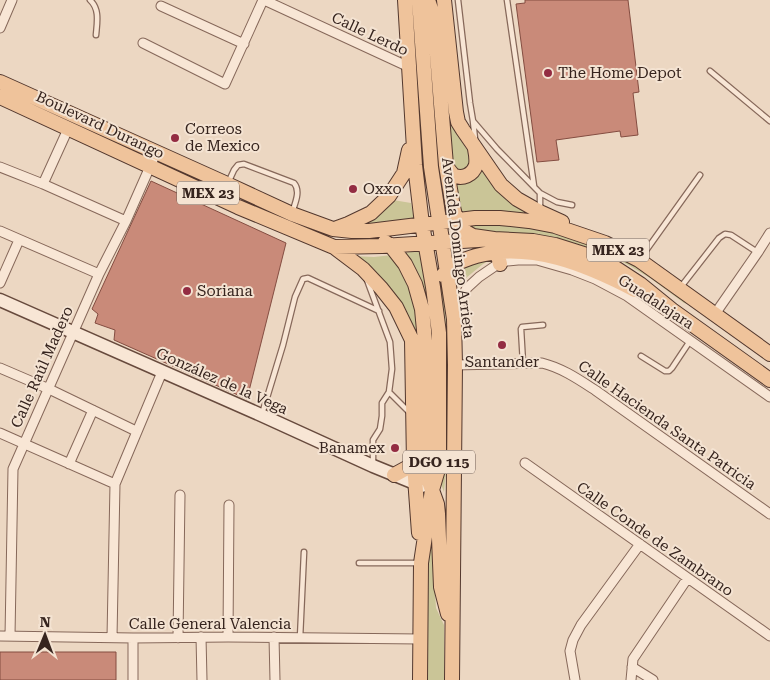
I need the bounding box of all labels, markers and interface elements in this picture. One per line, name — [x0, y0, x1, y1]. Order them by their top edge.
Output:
street label: Calle Lerdo — [329, 8, 411, 60]
place label: The Home Depot — [558, 64, 682, 82]
marker: The Home Depot — [542, 67, 554, 79]
street label: Boulevard Durango — [33, 87, 167, 163]
place label: Correos de Mexico — [185, 120, 260, 155]
marker: Correos de Mexico — [169, 132, 181, 144]
street label: Avenida Domingo Arrieta — [438, 156, 478, 340]
place label: Oxxo — [363, 180, 402, 198]
road number: MEX 23 — [177, 182, 239, 204]
marker: Oxxo — [347, 183, 359, 195]
road number: MEX 23 — [587, 238, 649, 262]
street label: Guadalajara — [615, 271, 697, 333]
place label: Soriana — [197, 282, 253, 300]
marker: Soriana — [181, 285, 193, 297]
street label: Calle Raúl Madero — [7, 303, 77, 431]
marker: Santander — [496, 339, 508, 351]
street label: González de la Vega — [153, 344, 291, 418]
place label: Santander — [465, 353, 539, 371]
street label: Calle Hacienda Santa Patricia — [575, 357, 759, 493]
place label: Banamex — [319, 439, 385, 457]
marker: Banamex — [389, 442, 401, 454]
road number: DGO 115 — [403, 451, 475, 474]
street label: Calle Conde de Zambrano — [573, 478, 737, 600]
north arrow — [20, 610, 70, 660]
text: N — [40, 614, 51, 630]
street label: Calle General Valencia — [129, 615, 291, 633]

